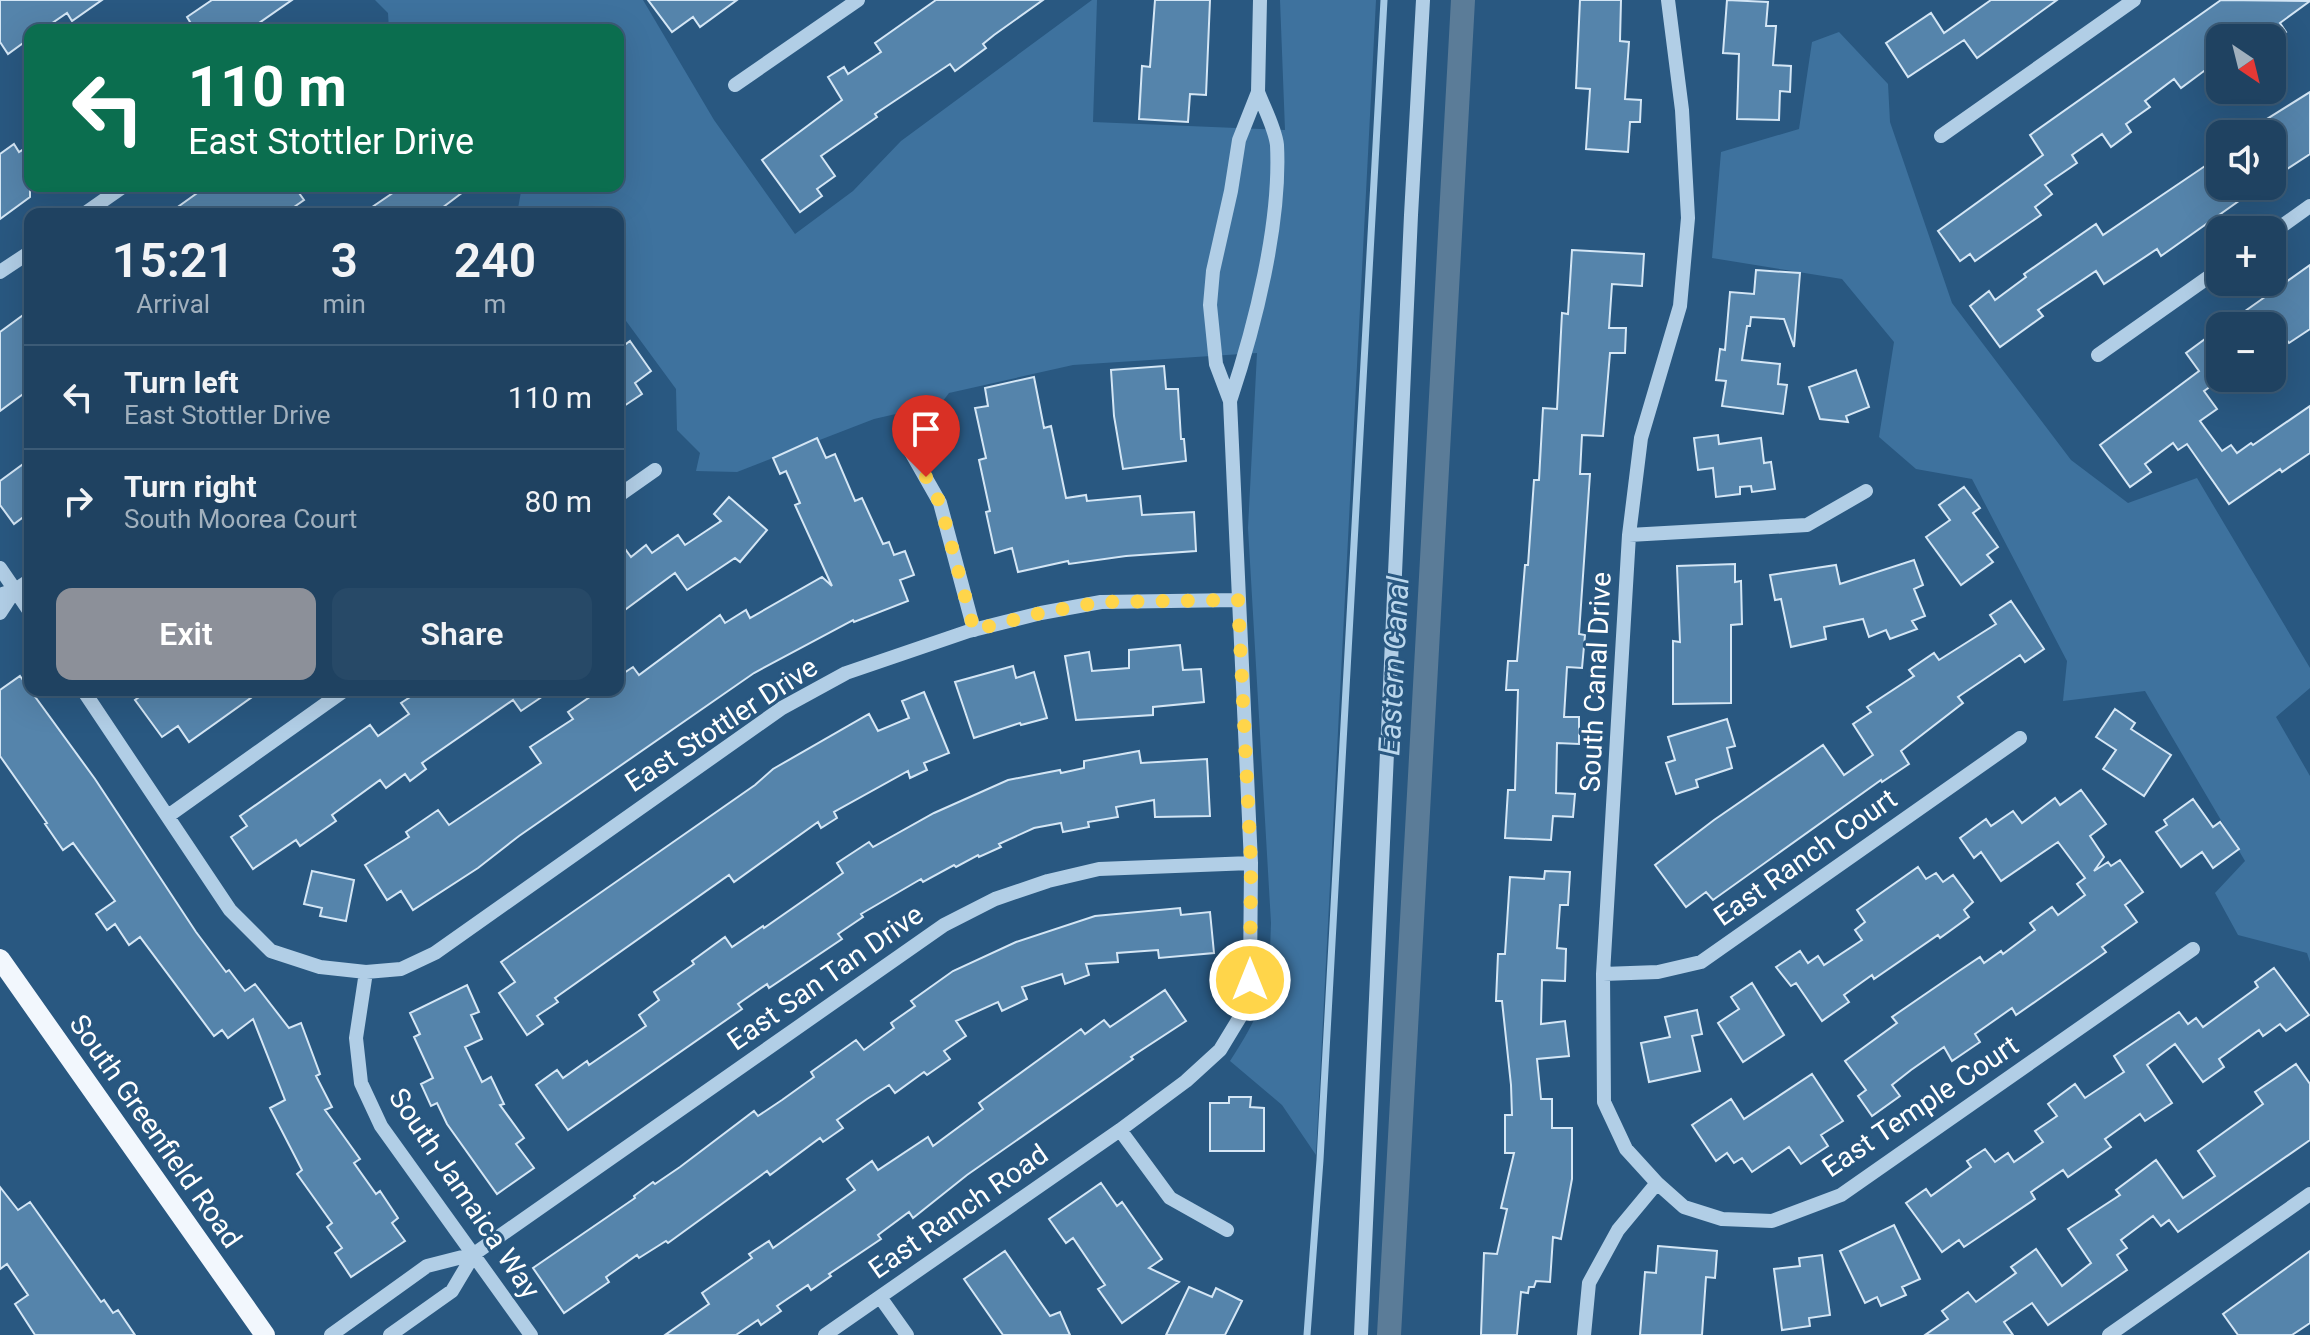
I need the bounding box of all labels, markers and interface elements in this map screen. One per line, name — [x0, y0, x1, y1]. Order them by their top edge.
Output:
north arrow — [2206, 24, 2286, 104]
map controls — [2206, 24, 2286, 392]
text: 110 m — [188, 54, 347, 120]
icon: left — [56, 56, 160, 160]
button: sound — [2206, 120, 2286, 200]
text: East Stottler Drive — [188, 121, 474, 163]
button: + — [2206, 216, 2286, 296]
text: 15:21 — [112, 232, 235, 289]
text: 3 — [331, 232, 358, 289]
text: 240 — [454, 232, 536, 289]
text: Arrival — [136, 289, 210, 319]
text: min — [322, 289, 366, 319]
text: m — [484, 289, 506, 319]
button: − — [2206, 312, 2286, 392]
text: Turn left — [124, 365, 239, 400]
icon: left — [56, 375, 100, 419]
text: 110 m — [508, 380, 592, 415]
pin — [892, 395, 960, 477]
text: East Stottler Drive — [124, 400, 331, 430]
icon: arrive — [904, 407, 948, 451]
text: Turn right — [124, 469, 257, 504]
icon: right — [56, 479, 100, 523]
text: 80 m — [525, 484, 592, 519]
text: South Moorea Court — [124, 504, 357, 534]
street label: South Canal Drive — [1573, 571, 1618, 793]
water label: Eastern Canal — [1371, 575, 1416, 756]
button: Exit — [56, 588, 316, 680]
button: Share — [332, 588, 592, 680]
street label: East Stottler Drive — [619, 650, 824, 799]
street label: East Ranch Court — [1708, 782, 1903, 933]
street label: East San Tan Drive — [721, 898, 929, 1057]
position arrow — [1208, 938, 1292, 1022]
street label: South Greenfield Road — [63, 1008, 249, 1254]
street label: East Temple Court — [1816, 1029, 2025, 1184]
street label: South Jamaica Way — [382, 1082, 547, 1305]
street label: East Ranch Road — [862, 1137, 1054, 1285]

